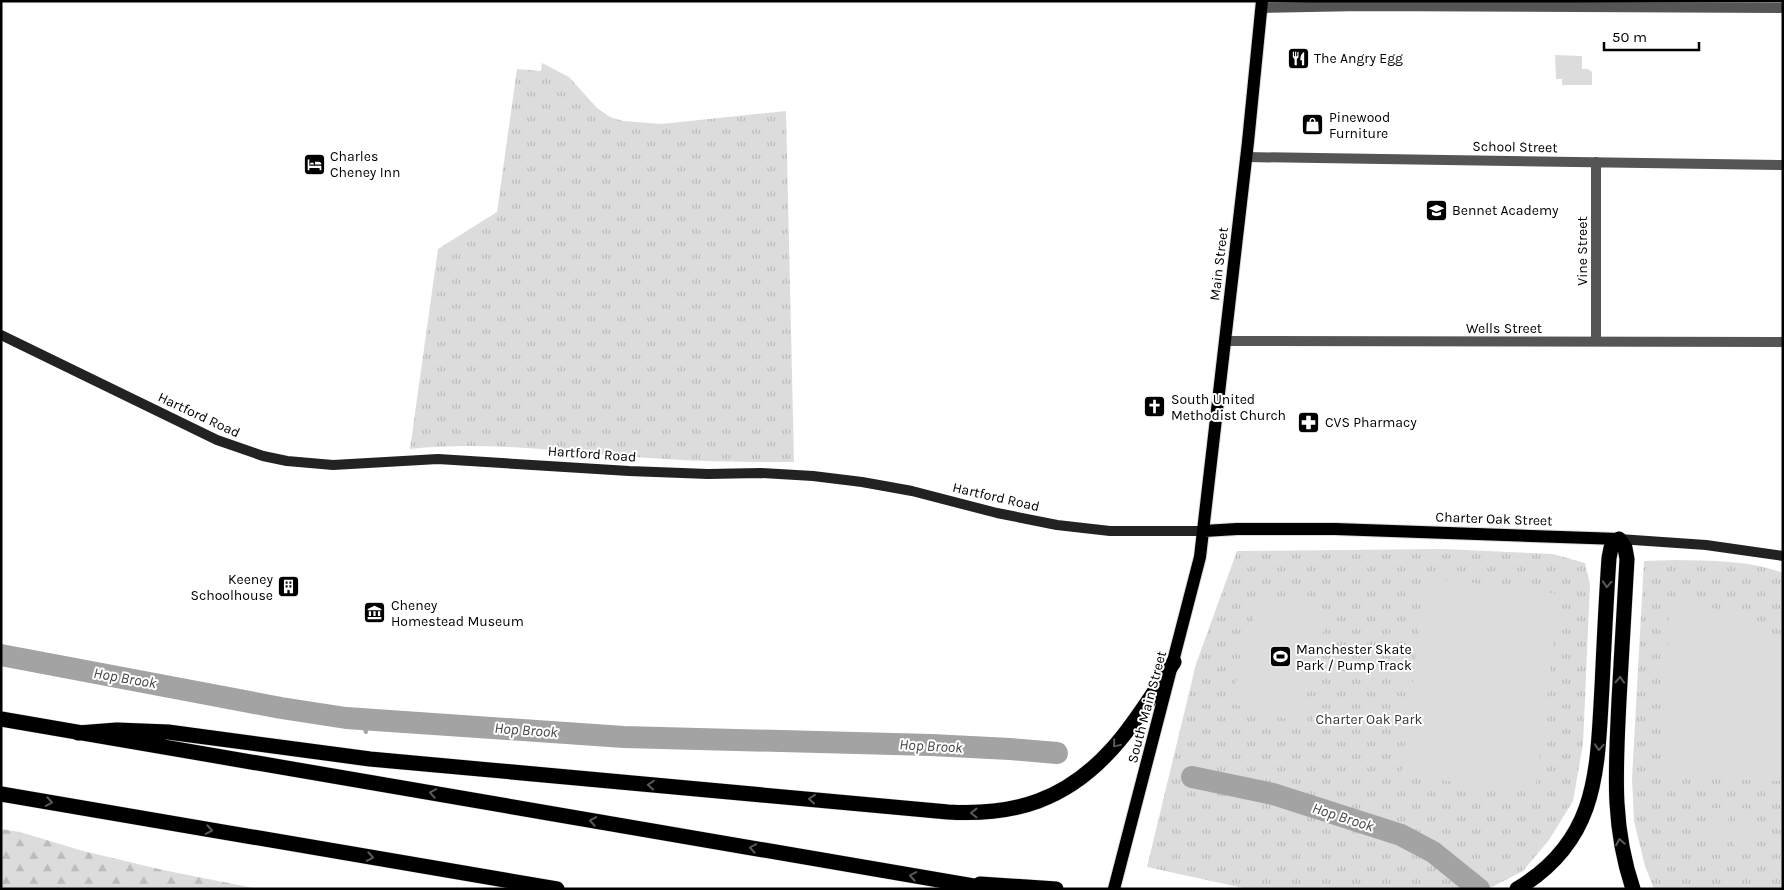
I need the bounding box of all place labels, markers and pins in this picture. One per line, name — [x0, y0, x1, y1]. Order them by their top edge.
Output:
restaurant icon: The Angry Egg — [1286, 46, 1310, 70]
place label: The Angry Egg — [1314, 50, 1403, 67]
place label: Pinewood Furniture — [1329, 109, 1390, 142]
shop icon: Pinewood Furniture — [1301, 113, 1325, 137]
place label: Charles Cheney Inn — [330, 148, 401, 181]
hotel icon: Charles Cheney Inn — [302, 152, 326, 176]
school or university icon: Bennet Academy — [1424, 198, 1448, 222]
place label: Bennet Academy — [1452, 202, 1559, 219]
place label: South United Methodist Church — [1171, 391, 1286, 424]
church icon: South United Methodist Church — [1143, 395, 1167, 419]
pharmacy icon: CVS Pharmacy — [1297, 410, 1321, 434]
place label: CVS Pharmacy — [1325, 414, 1417, 431]
place label: Keeney Schoolhouse — [191, 571, 273, 604]
building icon: Keeney Schoolhouse — [277, 575, 301, 599]
place label: Cheney Homestead Museum — [391, 597, 524, 630]
museum icon: Cheney Homestead Museum — [363, 601, 387, 625]
place label: Manchester Skate Park / Pump Track — [1296, 641, 1412, 674]
sports icon: Manchester Skate Park / Pump Track — [1268, 645, 1292, 669]

